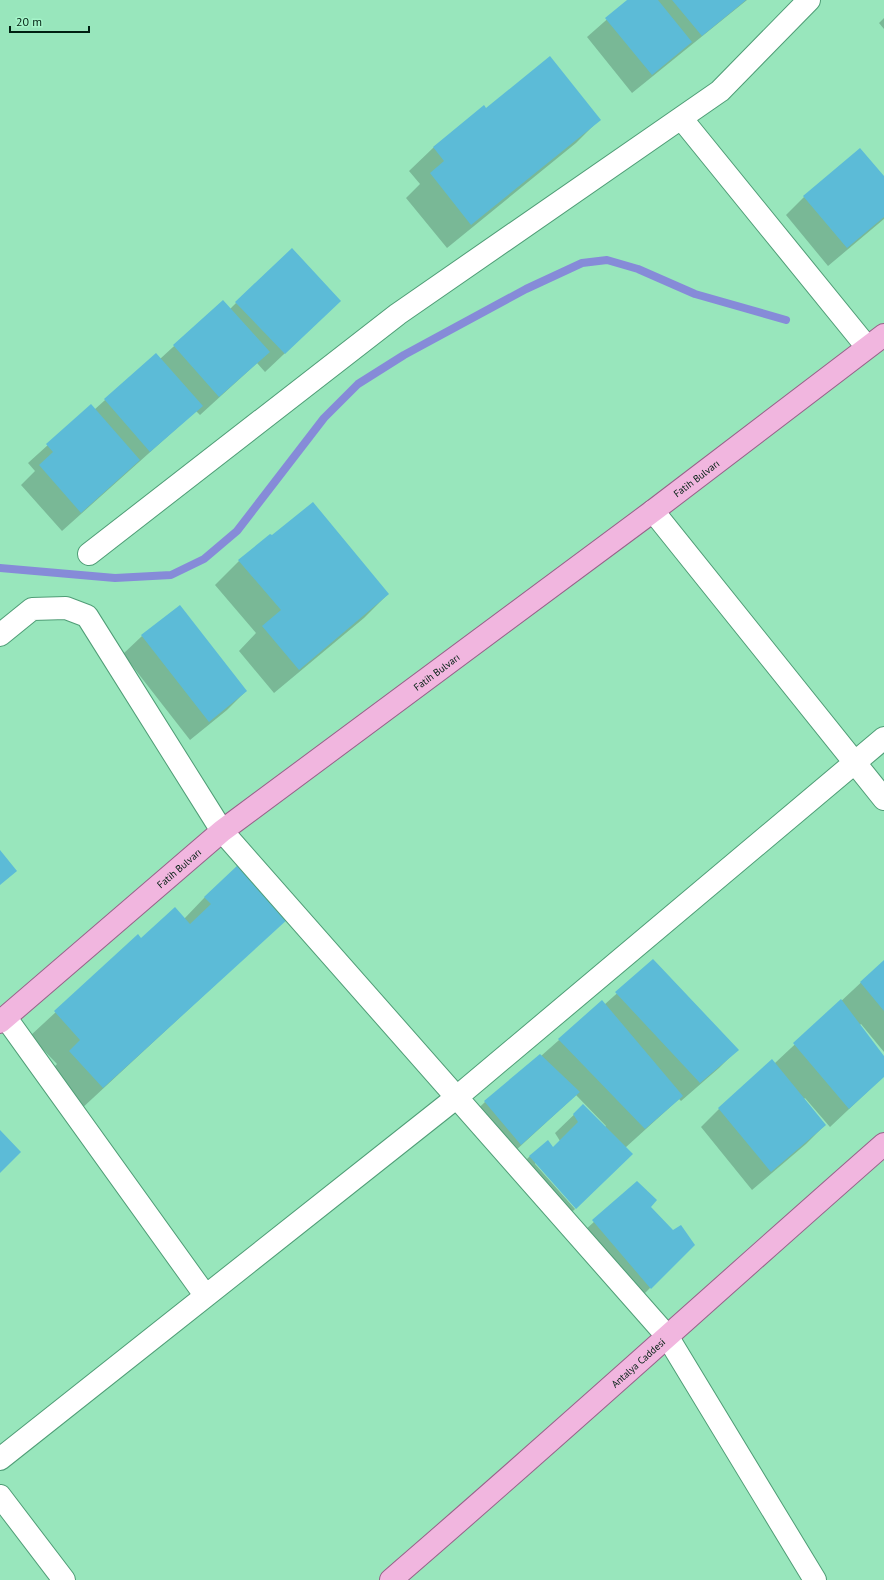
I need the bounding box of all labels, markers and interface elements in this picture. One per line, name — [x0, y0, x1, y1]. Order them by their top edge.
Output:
scale bar — [10, 8, 89, 34]
text: 20 m — [16, 14, 42, 29]
street label: Fatih Bulvarı — [671, 456, 722, 500]
street label: Fatih Bulvarı — [411, 650, 462, 693]
street label: Fatih Bulvarı — [154, 845, 204, 891]
street label: Antalya Caddesi — [608, 1335, 668, 1390]

